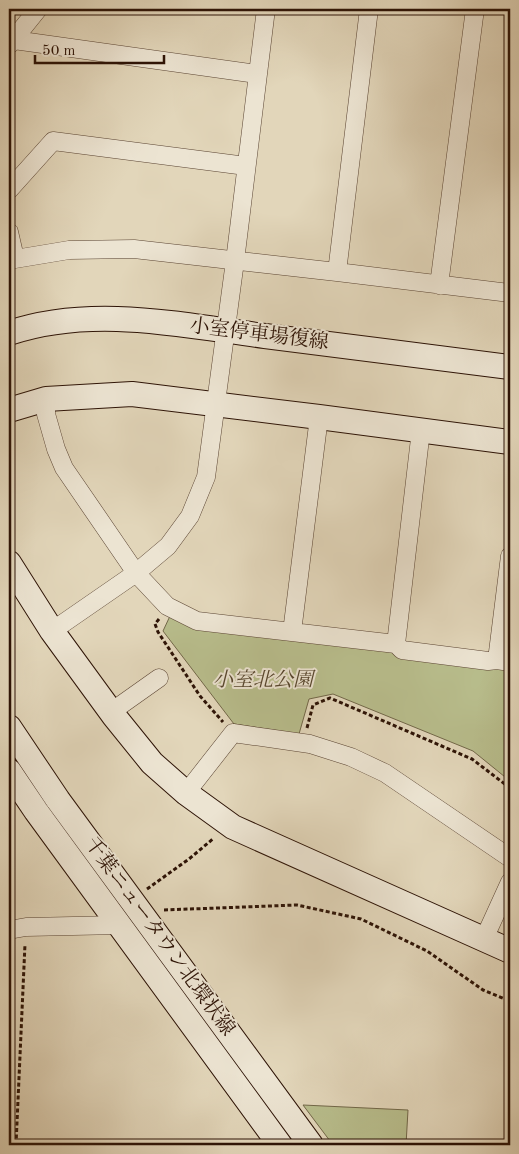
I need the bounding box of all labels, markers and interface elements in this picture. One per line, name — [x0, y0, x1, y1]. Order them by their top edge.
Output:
scale bar — [35, 32, 164, 64]
text: 50 m — [42, 44, 76, 59]
street label: 小室停車場復線 — [188, 315, 330, 353]
park label: 小室北公園 — [213, 669, 316, 691]
street label: 千葉ニュータウン北環状線 — [80, 833, 239, 1040]

